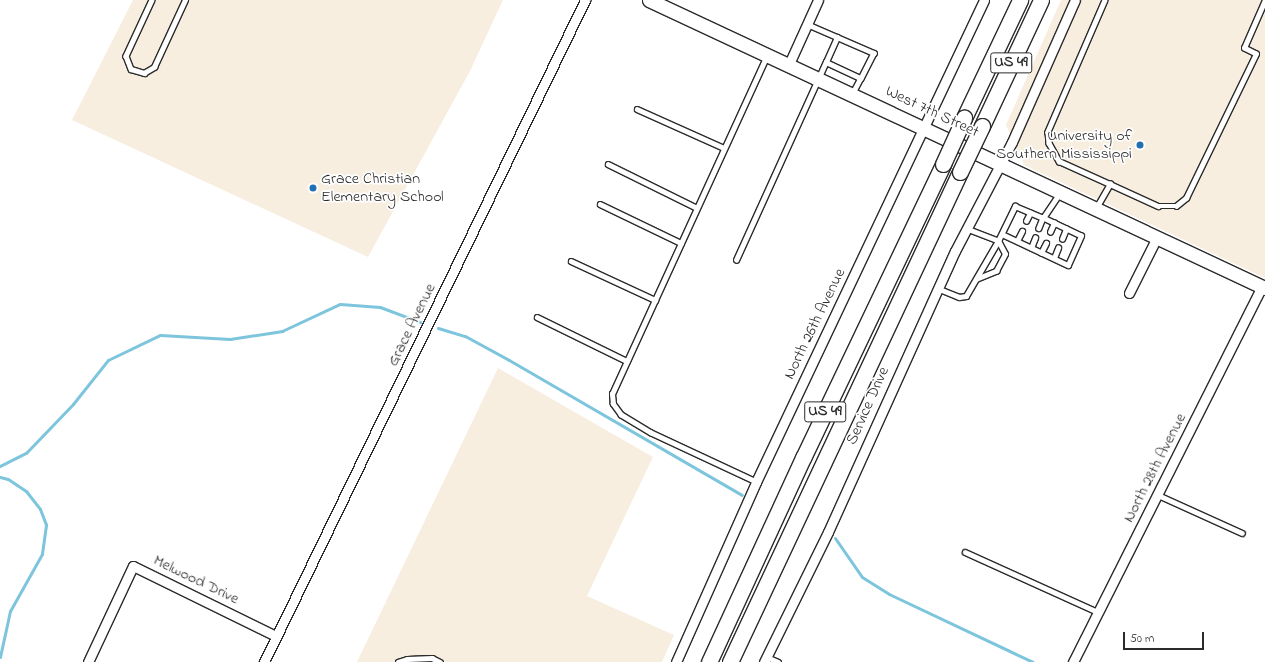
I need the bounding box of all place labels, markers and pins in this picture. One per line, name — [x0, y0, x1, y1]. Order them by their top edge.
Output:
place label: University of Southern Mississippi — [996, 126, 1132, 164]
marker: University of Southern Mississippi — [1135, 140, 1145, 150]
place label: Grace Christian Elementary School — [321, 169, 444, 207]
marker: Grace Christian Elementary School — [308, 183, 318, 193]

